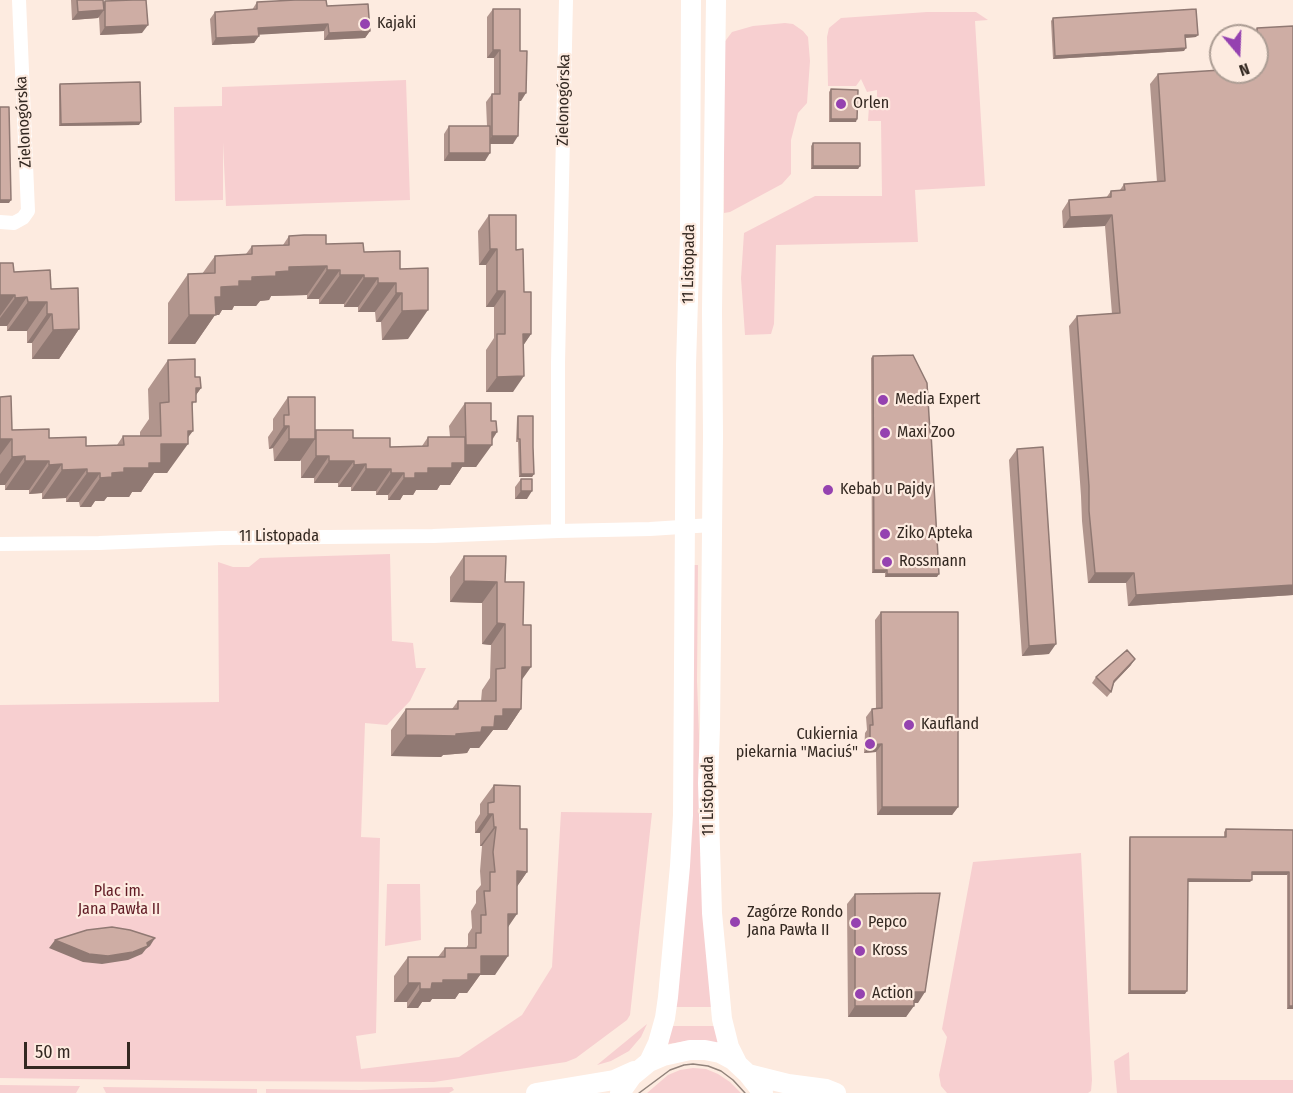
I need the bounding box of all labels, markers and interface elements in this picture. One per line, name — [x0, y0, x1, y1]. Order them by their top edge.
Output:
place label: Kajaki — [377, 14, 416, 34]
marker: Kajaki — [358, 17, 372, 31]
north arrow — [1209, 24, 1269, 84]
street label: Zielonogórska — [554, 54, 574, 146]
text: N — [1237, 59, 1252, 80]
street label: Zielonogórska — [12, 76, 36, 168]
place label: Orlen — [853, 94, 889, 114]
marker: Orlen — [834, 97, 848, 111]
street label: 11 Listopada — [679, 224, 699, 304]
place label: Media Expert — [895, 390, 980, 410]
marker: Media Expert — [876, 393, 890, 407]
place label: Maxi Zoo — [897, 423, 955, 443]
marker: Maxi Zoo — [878, 426, 892, 440]
place label: Kebab u Pajdy — [840, 480, 932, 500]
marker: Kebab u Pajdy — [821, 483, 835, 497]
place label: Ziko Apteka — [897, 524, 973, 544]
street label: 11 Listopada — [239, 527, 319, 547]
marker: Ziko Apteka — [878, 527, 892, 541]
place label: Rossmann — [899, 552, 966, 572]
marker: Rossmann — [880, 555, 894, 569]
place label: Kaufland — [921, 715, 979, 735]
marker: Kaufland — [902, 718, 916, 732]
place label: Cukiernia piekarnia "Maciuś" — [736, 725, 858, 763]
marker: Cukiernia piekarnia "Maciuś" — [863, 737, 877, 751]
street label: 11 Listopada — [699, 756, 719, 836]
park label: Plac im. Jana Pawła II — [78, 882, 160, 920]
place label: Zagórze Rondo Jana Pawła II — [747, 903, 843, 941]
place label: Pepco — [868, 913, 907, 933]
marker: Zagórze Rondo Jana Pawła II — [728, 915, 742, 929]
marker: Pepco — [849, 916, 863, 930]
place label: Kross — [872, 941, 908, 961]
marker: Kross — [853, 944, 867, 958]
place label: Action — [872, 984, 913, 1004]
marker: Action — [853, 987, 867, 1001]
scale bar — [27, 1030, 134, 1068]
text: 50 m — [35, 1041, 71, 1063]

